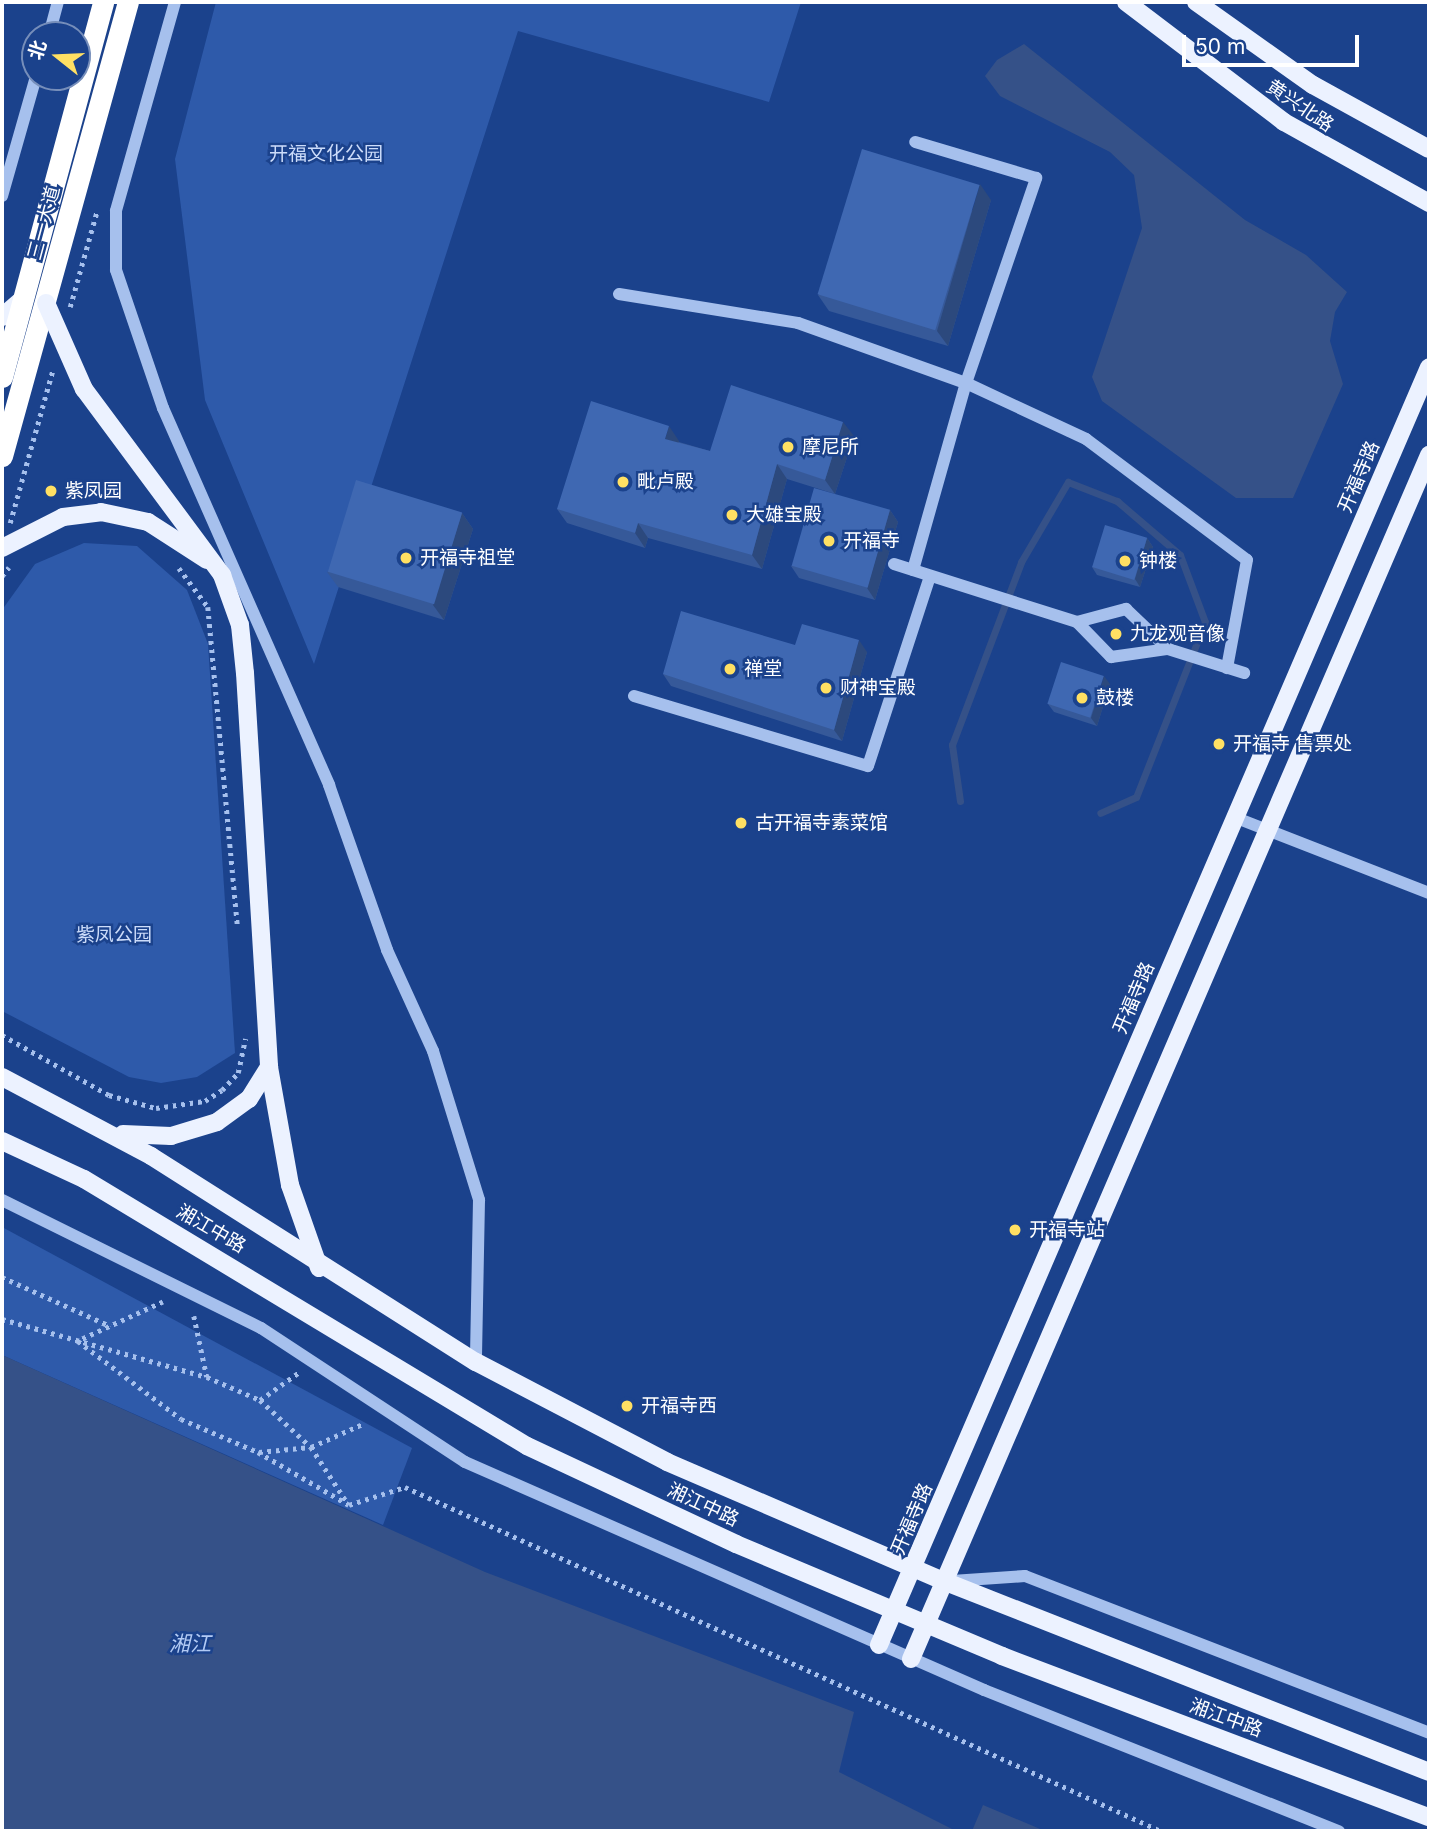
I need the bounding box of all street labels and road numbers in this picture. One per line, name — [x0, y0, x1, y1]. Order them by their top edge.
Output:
street label: 黄兴北路 — [1262, 75, 1338, 137]
street label: 三一大道 — [23, 183, 65, 263]
street label: 开福寺路 — [1334, 438, 1384, 516]
street label: 开福寺路 — [1109, 959, 1159, 1037]
street label: 湘江中路 — [172, 1200, 250, 1258]
street label: 湘江中路 — [664, 1479, 742, 1531]
street label: 开福寺路 — [887, 1480, 937, 1558]
street label: 湘江中路 — [1186, 1694, 1266, 1742]

